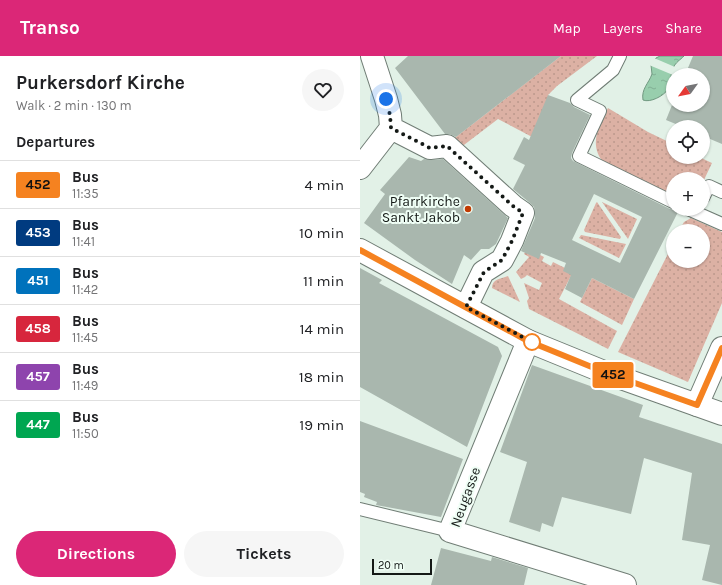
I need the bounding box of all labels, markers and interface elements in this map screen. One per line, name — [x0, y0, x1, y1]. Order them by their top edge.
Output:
text: Transo — [20, 17, 80, 39]
text: Map — [553, 20, 581, 37]
text: Layers — [603, 20, 643, 37]
text: Share — [665, 20, 702, 37]
north arrow — [666, 68, 710, 112]
map controls — [666, 68, 710, 268]
button: heart — [302, 69, 344, 111]
text: Purkersdorf Kirche — [16, 72, 185, 94]
your location — [376, 89, 396, 109]
text: Walk · 2 min · 130 m — [16, 98, 132, 113]
button: locate — [666, 120, 710, 164]
text: Departures — [16, 133, 95, 151]
text: Bus — [72, 168, 99, 186]
button: + — [666, 172, 710, 216]
text: 452 — [26, 176, 50, 193]
text: 4 min — [305, 176, 344, 194]
text: 11:35 — [72, 186, 99, 201]
place label: Pfarrkirche Sankt Jakob — [382, 193, 460, 226]
marker: Pfarrkirche Sankt Jakob — [463, 204, 473, 214]
text: Bus — [72, 216, 99, 234]
text: 453 — [25, 224, 51, 241]
text: 10 min — [299, 224, 344, 242]
button: − — [666, 224, 710, 268]
text: 11:41 — [72, 234, 95, 249]
text: Bus — [72, 264, 99, 282]
text: 451 — [27, 272, 49, 289]
text: 11 min — [303, 272, 344, 290]
text: 11:42 — [72, 282, 98, 297]
text: Bus — [72, 312, 99, 330]
text: 458 — [25, 320, 51, 337]
text: 14 min — [300, 320, 344, 338]
text: 11:45 — [72, 330, 98, 345]
unlabelled marker — [523, 333, 541, 351]
text: Bus — [72, 360, 99, 378]
line badge: 452 — [590, 362, 636, 388]
text: 452 — [601, 366, 625, 383]
text: 457 — [26, 368, 50, 385]
text: 18 min — [299, 368, 344, 386]
text: 11:49 — [72, 378, 98, 393]
text: Bus — [72, 408, 99, 426]
text: 447 — [26, 416, 50, 433]
text: 19 min — [299, 416, 344, 434]
text: 11:50 — [72, 426, 99, 441]
street label: Neugasse — [447, 465, 484, 530]
button: Directions — [16, 531, 176, 577]
button: Tickets — [184, 531, 344, 577]
scale bar — [372, 557, 432, 576]
text: 20 m — [378, 559, 404, 572]

